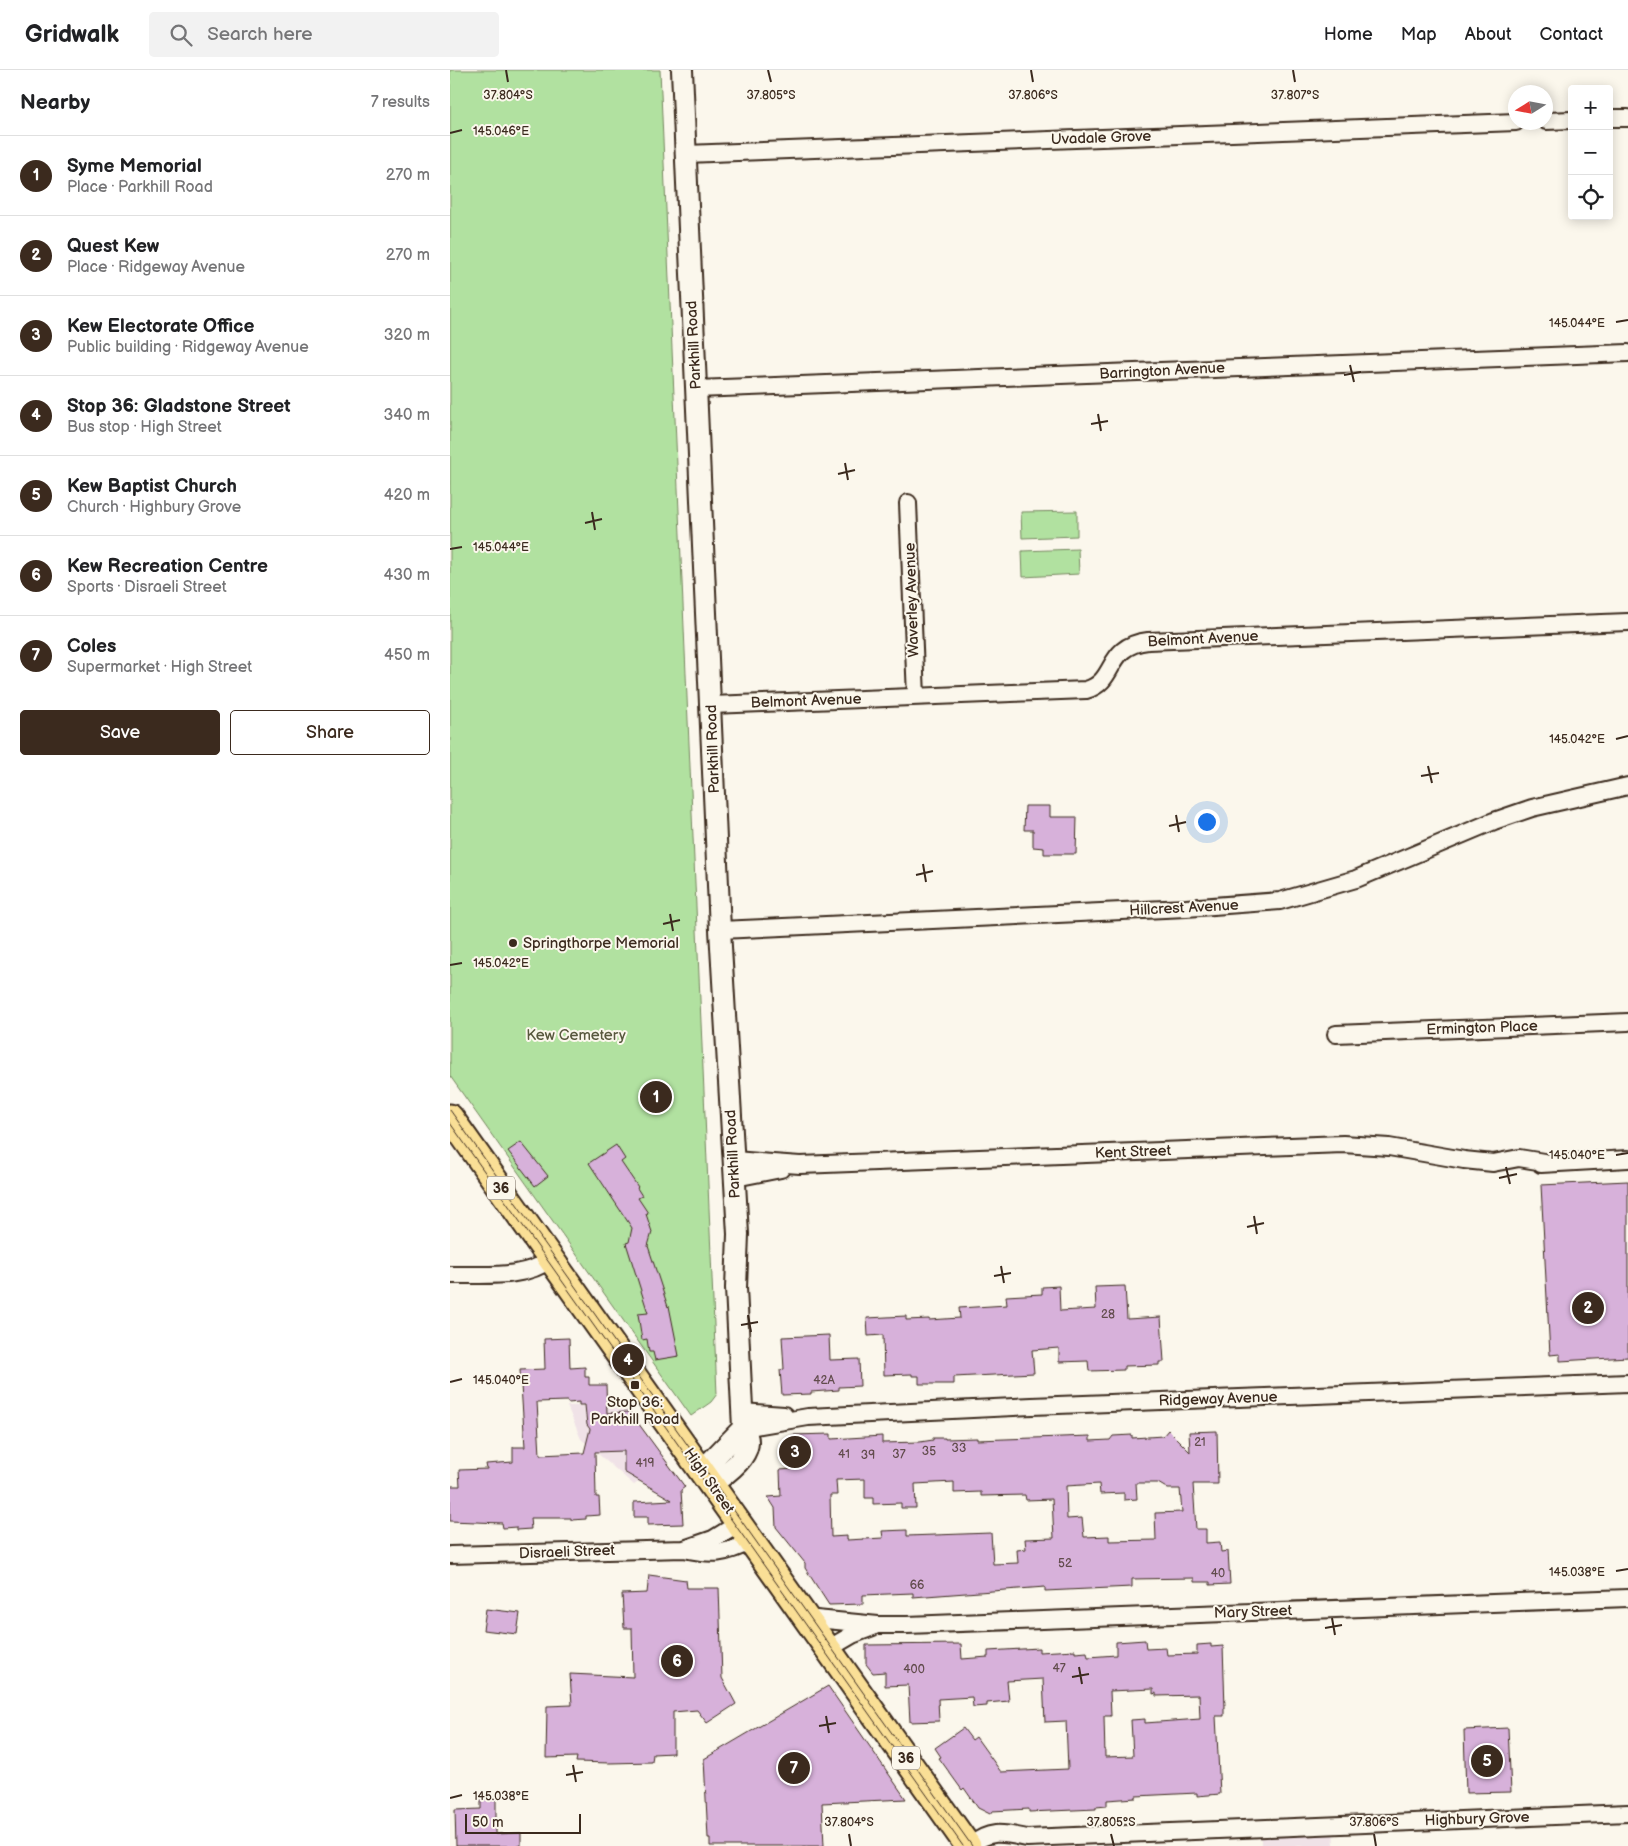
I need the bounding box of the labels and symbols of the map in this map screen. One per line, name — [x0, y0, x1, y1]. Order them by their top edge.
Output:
north arrow — [1508, 85, 1553, 130]
text: 37.804°S — [483, 88, 533, 103]
text: 37.805°S — [746, 88, 796, 103]
text: 37.806°S — [1008, 88, 1058, 103]
text: 37.807°S — [1271, 88, 1319, 103]
text: 145.046°E — [473, 124, 529, 139]
street label: Uvadale Grove — [1050, 127, 1152, 149]
street label: Parkhill Road — [682, 300, 706, 390]
text: 145.044°E — [1549, 316, 1605, 331]
street label: Barrington Avenue — [1099, 358, 1225, 384]
text: 145.044°E — [473, 540, 529, 555]
street label: Waverley Avenue — [900, 542, 923, 658]
street label: Belmont Avenue — [1147, 627, 1259, 651]
street label: Belmont Avenue — [750, 690, 862, 712]
street label: Parkhill Road — [702, 704, 724, 794]
text: 145.042°E — [1549, 732, 1605, 747]
your location — [1194, 809, 1220, 835]
street label: Hillcrest Avenue — [1129, 896, 1239, 920]
place label: Springthorpe Memorial — [523, 934, 679, 953]
marker: Springthorpe Memorial — [507, 937, 519, 949]
text: 145.042°E — [473, 956, 529, 971]
street label: Ermington Place — [1426, 1017, 1538, 1039]
park label: Kew Cemetery — [526, 1026, 626, 1045]
pin: 1 — [640, 1078, 672, 1116]
street label: Parkhill Road — [721, 1109, 745, 1199]
street label: Kent Street — [1094, 1141, 1172, 1163]
text: 145.040°E — [1549, 1148, 1605, 1163]
road number: 36 — [487, 1176, 515, 1200]
pin: 2 — [1572, 1289, 1604, 1327]
house number: 28 — [1101, 1307, 1115, 1322]
pin: 4 — [612, 1341, 644, 1379]
text: 145.040°E — [473, 1373, 529, 1388]
house number: 42A — [813, 1373, 836, 1388]
marker: Stop 36: Parkhill Road — [629, 1379, 641, 1391]
street label: Ridgeway Avenue — [1158, 1387, 1278, 1411]
place label: Stop 36: Parkhill Road — [591, 1393, 679, 1429]
pin: 3 — [779, 1433, 811, 1471]
house number: 21 — [1194, 1435, 1206, 1450]
house number: 33 — [952, 1441, 966, 1456]
street label: High Street — [679, 1444, 739, 1518]
house number: 35 — [922, 1444, 936, 1459]
house number: 41 — [838, 1447, 850, 1462]
house number: 37 — [892, 1447, 906, 1462]
house number: 39 — [861, 1448, 875, 1463]
house number: 419 — [636, 1456, 655, 1471]
street label: Disraeli Street — [519, 1541, 616, 1563]
house number: 52 — [1058, 1556, 1072, 1571]
text: 145.038°E — [1549, 1565, 1605, 1580]
house number: 40 — [1211, 1566, 1225, 1581]
house number: 66 — [910, 1578, 924, 1593]
street label: Mary Street — [1214, 1601, 1293, 1623]
pin: 6 — [661, 1642, 693, 1680]
house number: 47 — [1052, 1661, 1066, 1676]
house number: 400 — [903, 1662, 925, 1677]
pin: 5 — [1471, 1742, 1503, 1780]
road number: 36 — [892, 1746, 920, 1770]
pin: 7 — [778, 1749, 810, 1787]
text: 145.038°E — [473, 1789, 529, 1804]
street label: Highbury Grove — [1424, 1808, 1530, 1830]
scale bar — [465, 1811, 581, 1834]
text: 37.804°S — [824, 1815, 874, 1830]
text: 37.805°S — [1086, 1815, 1136, 1830]
text: 37.806°S — [1349, 1815, 1399, 1830]

